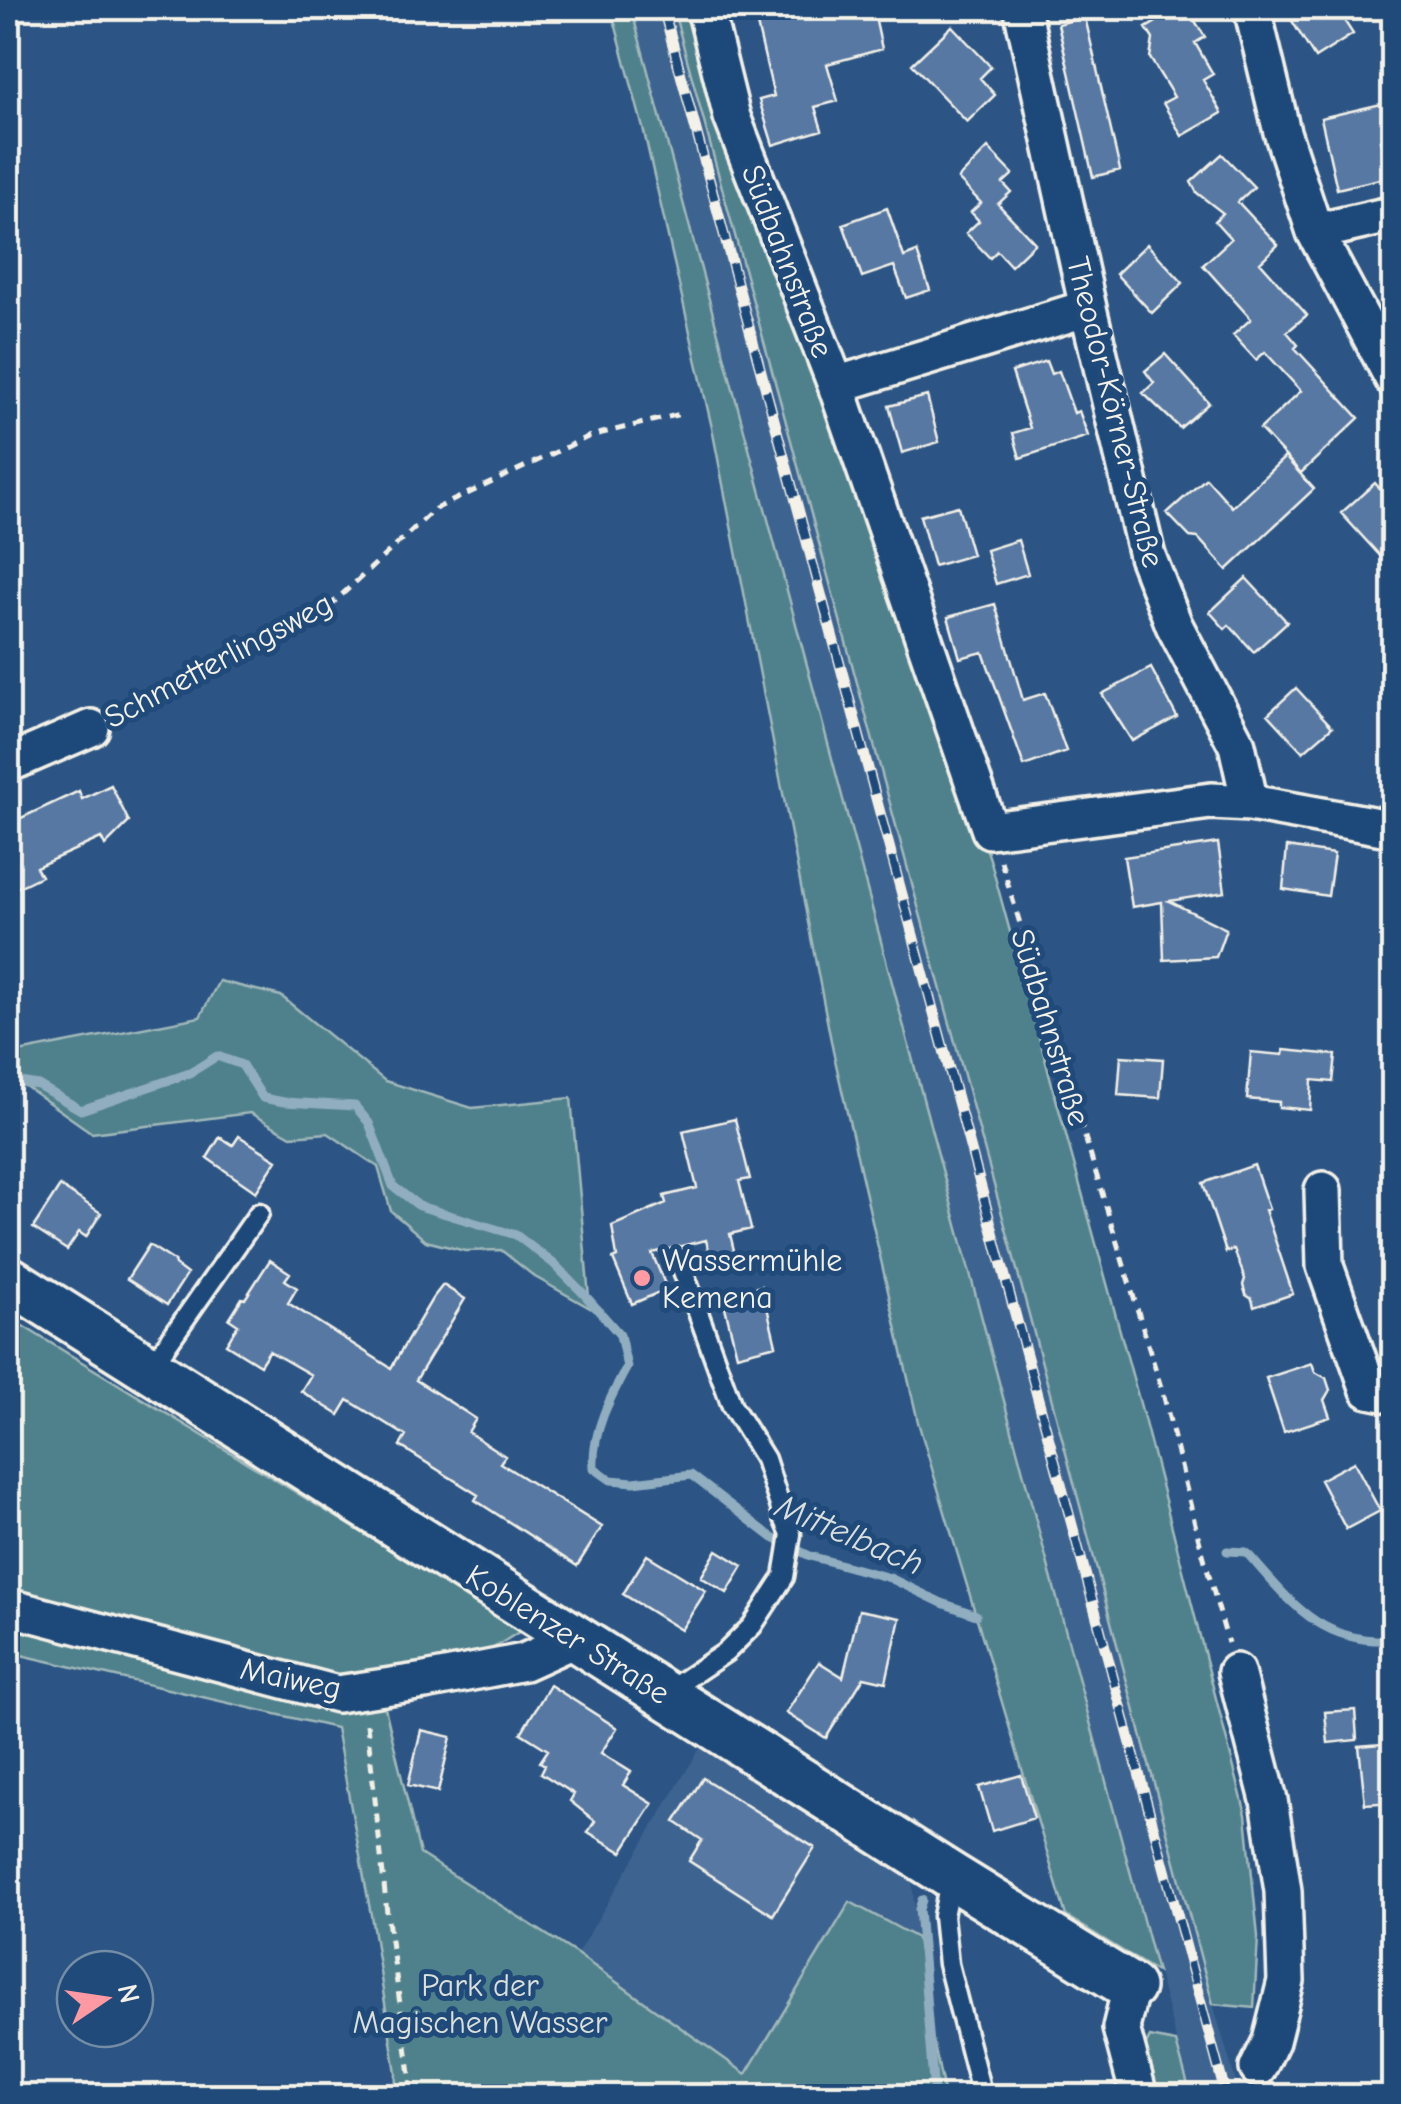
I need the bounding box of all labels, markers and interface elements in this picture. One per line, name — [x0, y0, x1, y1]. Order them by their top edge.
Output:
street label: Südbahnstraße — [734, 160, 841, 363]
street label: Theodor-Körner-Straße — [1059, 253, 1172, 571]
street label: Schmetterlingsweg — [98, 585, 338, 736]
street label: Südbahnstraße — [1003, 924, 1098, 1130]
place label: Wassermühle Kemena — [662, 1242, 842, 1316]
marker: Wassermühle Kemena — [631, 1267, 653, 1289]
water label: Mittelbach — [769, 1485, 930, 1584]
street label: Koblenzer Straße — [459, 1557, 677, 1712]
street label: Maiweg — [237, 1650, 345, 1707]
north arrow — [55, 1949, 155, 2049]
park label: Park der Magischen Wasser — [352, 1967, 608, 2041]
text: N — [111, 1981, 146, 2006]

